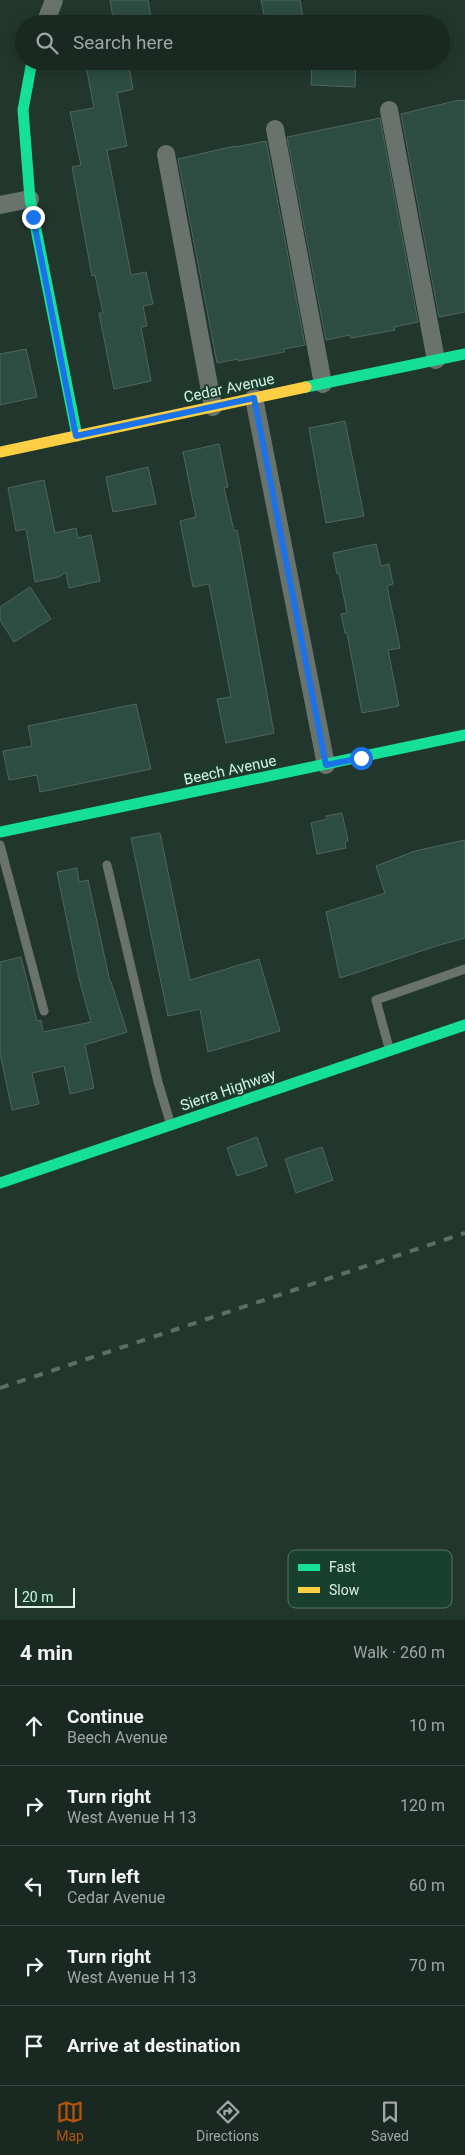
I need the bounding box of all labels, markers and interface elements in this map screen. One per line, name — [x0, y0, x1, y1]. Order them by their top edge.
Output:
search box — [15, 15, 450, 70]
icon: search — [33, 29, 61, 57]
text: Search here — [73, 31, 173, 54]
route end — [22, 206, 45, 229]
street label: Cedar Avenue — [182, 370, 276, 406]
route start — [350, 747, 373, 770]
street label: Beech Avenue — [182, 751, 278, 789]
street label: Sierra Highway — [178, 1065, 278, 1115]
legend — [288, 1550, 452, 1608]
text: Fast — [329, 1559, 356, 1575]
text: Slow — [329, 1582, 360, 1598]
scale bar — [15, 1585, 75, 1608]
text: 20 m — [22, 1589, 54, 1605]
text: 4 min — [20, 1641, 73, 1665]
text: Walk · 260 m — [353, 1643, 445, 1662]
text: Continue — [67, 1705, 144, 1728]
icon: ahead — [20, 1712, 48, 1740]
text: 10 m — [409, 1716, 445, 1735]
text: Beech Avenue — [67, 1728, 167, 1747]
text: Turn right — [67, 1785, 151, 1808]
icon: right — [20, 1792, 48, 1820]
text: 120 m — [400, 1796, 445, 1815]
text: West Avenue H 13 — [67, 1808, 197, 1827]
text: Turn left — [67, 1865, 140, 1888]
icon: left — [20, 1872, 48, 1900]
text: 60 m — [409, 1876, 445, 1895]
text: Cedar Avenue — [67, 1888, 165, 1907]
text: Turn right — [67, 1945, 151, 1968]
icon: right — [20, 1952, 48, 1980]
text: 70 m — [409, 1956, 445, 1975]
text: West Avenue H 13 — [67, 1968, 197, 1987]
icon: arrive — [20, 2032, 48, 2060]
text: Arrive at destination — [67, 2034, 240, 2057]
tab: Map — [56, 2098, 84, 2144]
tab: Directions — [196, 2098, 259, 2144]
tab: Saved — [371, 2098, 409, 2144]

